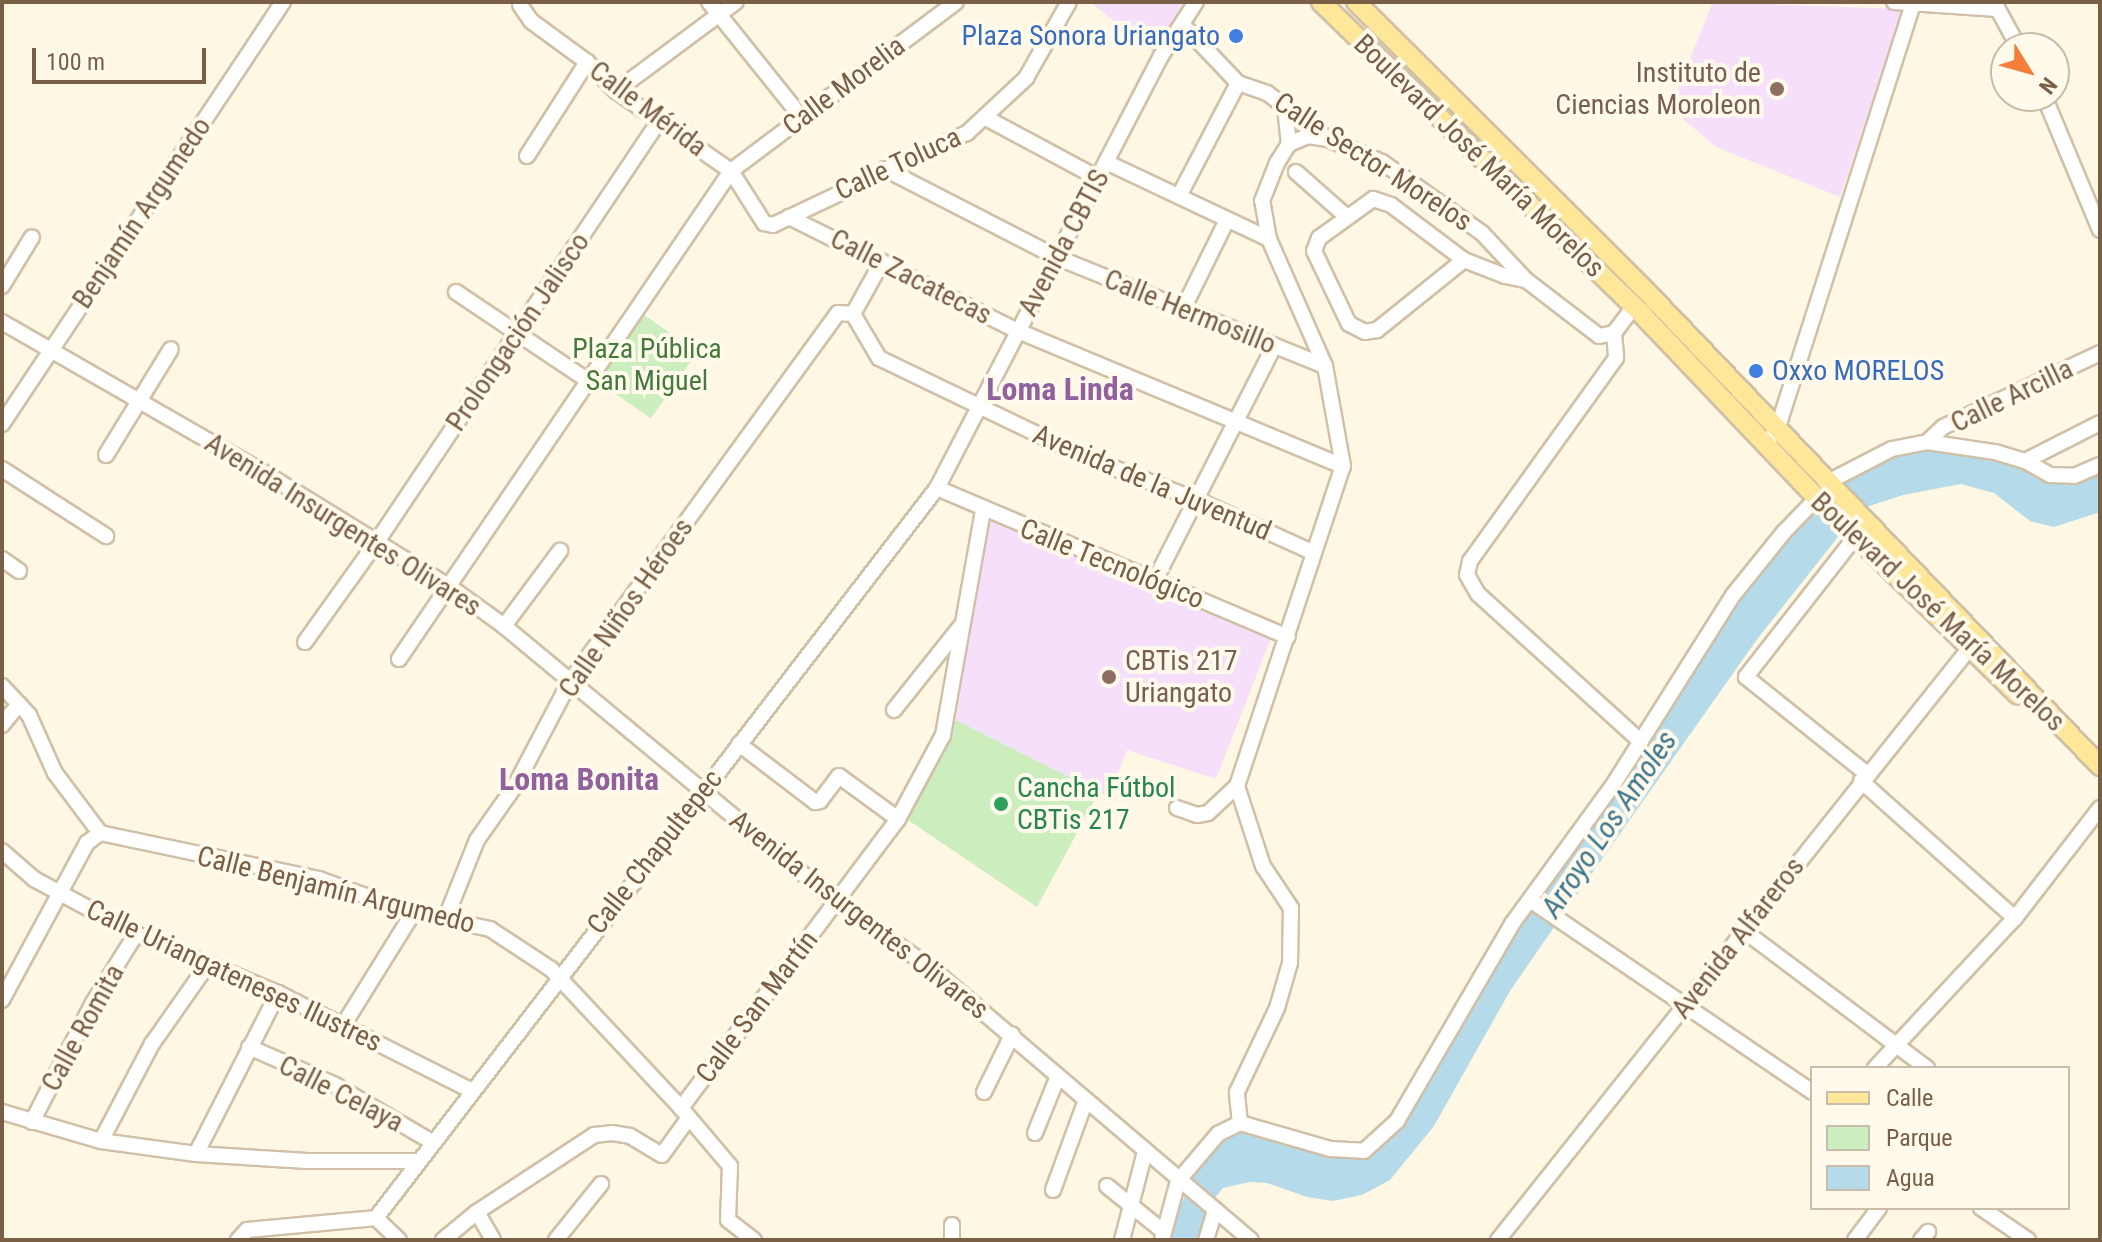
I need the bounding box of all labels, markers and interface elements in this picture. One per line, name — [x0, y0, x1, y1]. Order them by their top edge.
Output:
place label: Plaza Sonora Uriangato — [962, 19, 1220, 53]
marker: Plaza Sonora Uriangato — [1227, 27, 1245, 45]
street label: Boulevard José María Morelos — [1347, 27, 1611, 285]
street label: Calle Morelia — [776, 29, 912, 143]
scale bar — [36, 32, 210, 82]
north arrow — [1990, 32, 2070, 112]
text: 100 m — [46, 48, 105, 76]
street label: Calle Mérida — [583, 54, 713, 164]
place label: Instituto de Ciencias Moroleon — [1555, 56, 1761, 122]
text: N — [2034, 73, 2062, 98]
marker: Instituto de Ciencias Moroleon — [1768, 80, 1786, 98]
street label: Calle Sector Morelos — [1268, 86, 1478, 238]
street label: Benjamín Argumedo — [66, 111, 218, 315]
street label: Calle Toluca — [830, 120, 966, 208]
street label: Avenida CBTIS — [1011, 164, 1117, 322]
street label: Calle Zacatecas — [825, 222, 997, 332]
street label: Prolongación Jalisco — [439, 226, 597, 438]
street label: Calle Hermosillo — [1099, 262, 1281, 362]
park label: Plaza Pública San Miguel — [572, 332, 722, 398]
street label: Calle Arcilla — [1945, 352, 2079, 440]
place label: Oxxo MORELOS — [1772, 354, 1944, 388]
marker: Oxxo MORELOS — [1747, 362, 1765, 380]
district label: Loma Linda — [986, 370, 1134, 408]
street label: Avenida de la Juventud — [1028, 418, 1276, 548]
street label: Avenida Insurgentes Olivares — [199, 426, 487, 624]
street label: Boulevard José María Morelos — [1804, 485, 2072, 739]
street label: Calle Niños Héroes — [552, 512, 700, 704]
street label: Calle Tecnológico — [1015, 512, 1209, 616]
place label: CBTis 217 Uriangato — [1125, 644, 1237, 710]
marker: CBTis 217 Uriangato — [1100, 668, 1118, 686]
water label: Arroyo Los Amoles — [1533, 724, 1685, 924]
district label: Loma Bonita — [499, 760, 659, 798]
street label: Calle Chapultepec — [580, 763, 730, 941]
place label: Cancha Fútbol CBTis 217 — [1017, 771, 1175, 837]
marker: Cancha Fútbol CBTis 217 — [992, 795, 1010, 813]
street label: Avenida Insurgentes Olivares — [723, 803, 995, 1027]
street label: Calle Benjamín Argumedo — [194, 839, 478, 941]
street label: Avenida Alfareros — [1665, 851, 1811, 1025]
street label: Calle Uriangateneses Ilustres — [81, 893, 387, 1059]
street label: Calle San Martín — [689, 924, 825, 1090]
street label: Calle Romita — [34, 959, 132, 1097]
street label: Calle Celaya — [273, 1048, 409, 1140]
legend — [1810, 1066, 2070, 1210]
text: Calle — [1886, 1084, 1933, 1112]
text: Parque — [1886, 1124, 1953, 1152]
text: Agua — [1886, 1164, 1935, 1192]

